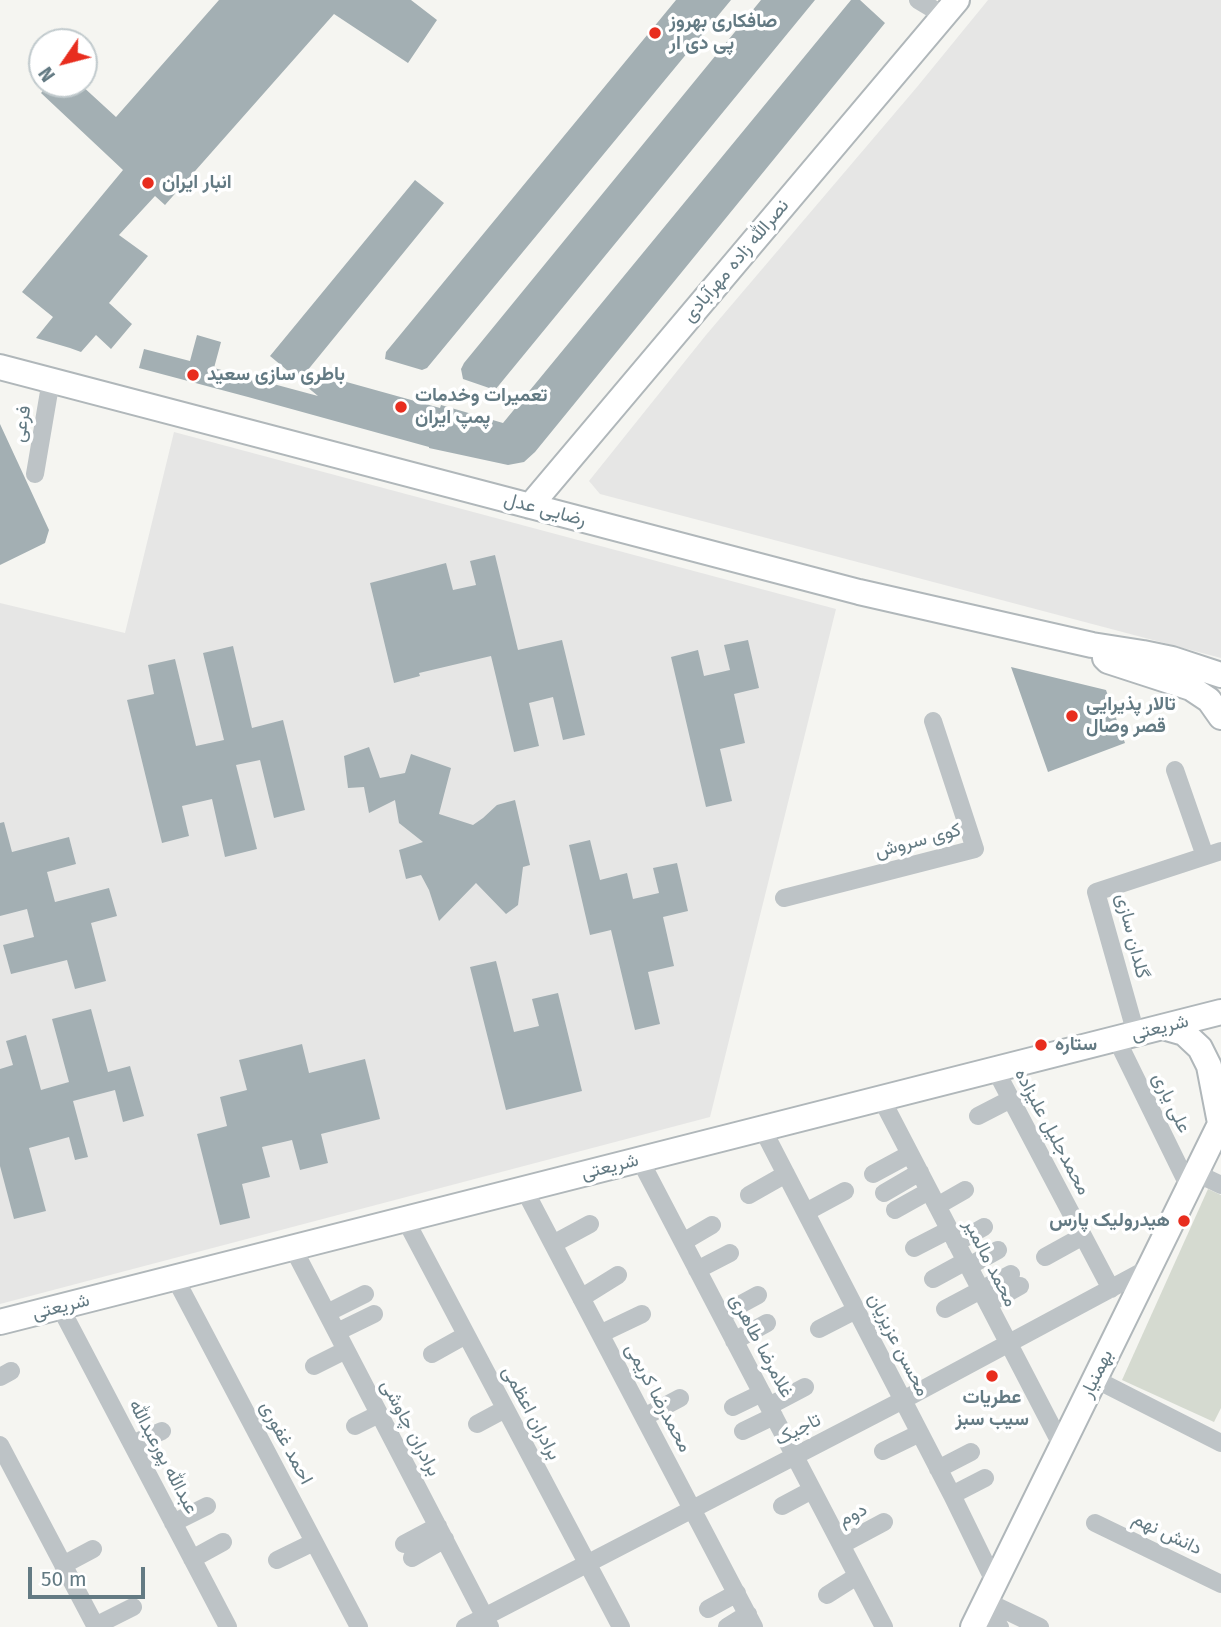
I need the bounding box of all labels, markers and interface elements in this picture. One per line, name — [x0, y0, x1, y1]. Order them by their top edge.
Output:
place label: صافکاری بهروز پی دی ار — [669, 11, 777, 55]
marker: صافکاری بهروز پی دی ار — [647, 25, 663, 41]
north arrow — [28, 28, 98, 98]
text: N — [34, 62, 60, 86]
place label: انبار ایران — [162, 172, 232, 194]
marker: انبار ایران — [140, 175, 156, 191]
street label: نصرالله زاده مهرآبادی — [678, 195, 794, 327]
place label: باطری سازی سعید — [207, 364, 345, 386]
marker: باطری سازی سعید — [185, 367, 201, 383]
place label: تعمیرات وخدمات پمپ ایران — [415, 385, 548, 429]
marker: تعمیرات وخدمات پمپ ایران — [393, 399, 409, 415]
street label: فرعی — [8, 404, 36, 444]
street label: رضایی عدل — [502, 488, 588, 532]
place label: تالار پذیرایی قصر وصال — [1086, 694, 1176, 738]
marker: تالار پذیرایی قصر وصال — [1064, 708, 1080, 724]
street label: کوی سروش — [872, 819, 964, 863]
street label: گلدان سازی — [1110, 891, 1154, 981]
street label: شریعتی — [1129, 1010, 1191, 1046]
place label: ستاره — [1055, 1034, 1097, 1056]
marker: ستاره — [1033, 1037, 1049, 1053]
street label: محمدجلیل علیزاده — [1009, 1065, 1095, 1199]
street label: علی یاری — [1147, 1069, 1195, 1137]
street label: شریعتی — [579, 1149, 641, 1185]
place label: هیدرولیک پارس — [1049, 1210, 1170, 1232]
marker: هیدرولیک پارس — [1176, 1213, 1192, 1229]
street label: محمد مالمیر — [958, 1215, 1022, 1311]
street label: شریعتی — [30, 1289, 92, 1325]
street label: غلامرضا طاهری — [724, 1290, 798, 1402]
street label: محسن عزیزیان — [862, 1290, 934, 1400]
street label: محمدرضا کریمی — [620, 1340, 696, 1456]
street label: بهمنیار — [1076, 1346, 1118, 1402]
street label: برادران اعظمی — [497, 1362, 565, 1464]
marker: عطریات سیب سبز — [984, 1368, 1000, 1384]
street label: برادران چاوشی — [375, 1376, 445, 1480]
place label: عطریات سیب سبز — [955, 1387, 1029, 1431]
street label: عبدالله پورعبدالله — [123, 1396, 203, 1518]
street label: احمد غفوری — [255, 1398, 317, 1488]
street label: تاجیک — [771, 1409, 825, 1451]
street label: دوم — [835, 1498, 871, 1532]
street label: دانش نهم — [1129, 1507, 1205, 1561]
scale bar — [32, 1554, 149, 1598]
text: 50 m — [41, 1566, 87, 1592]

